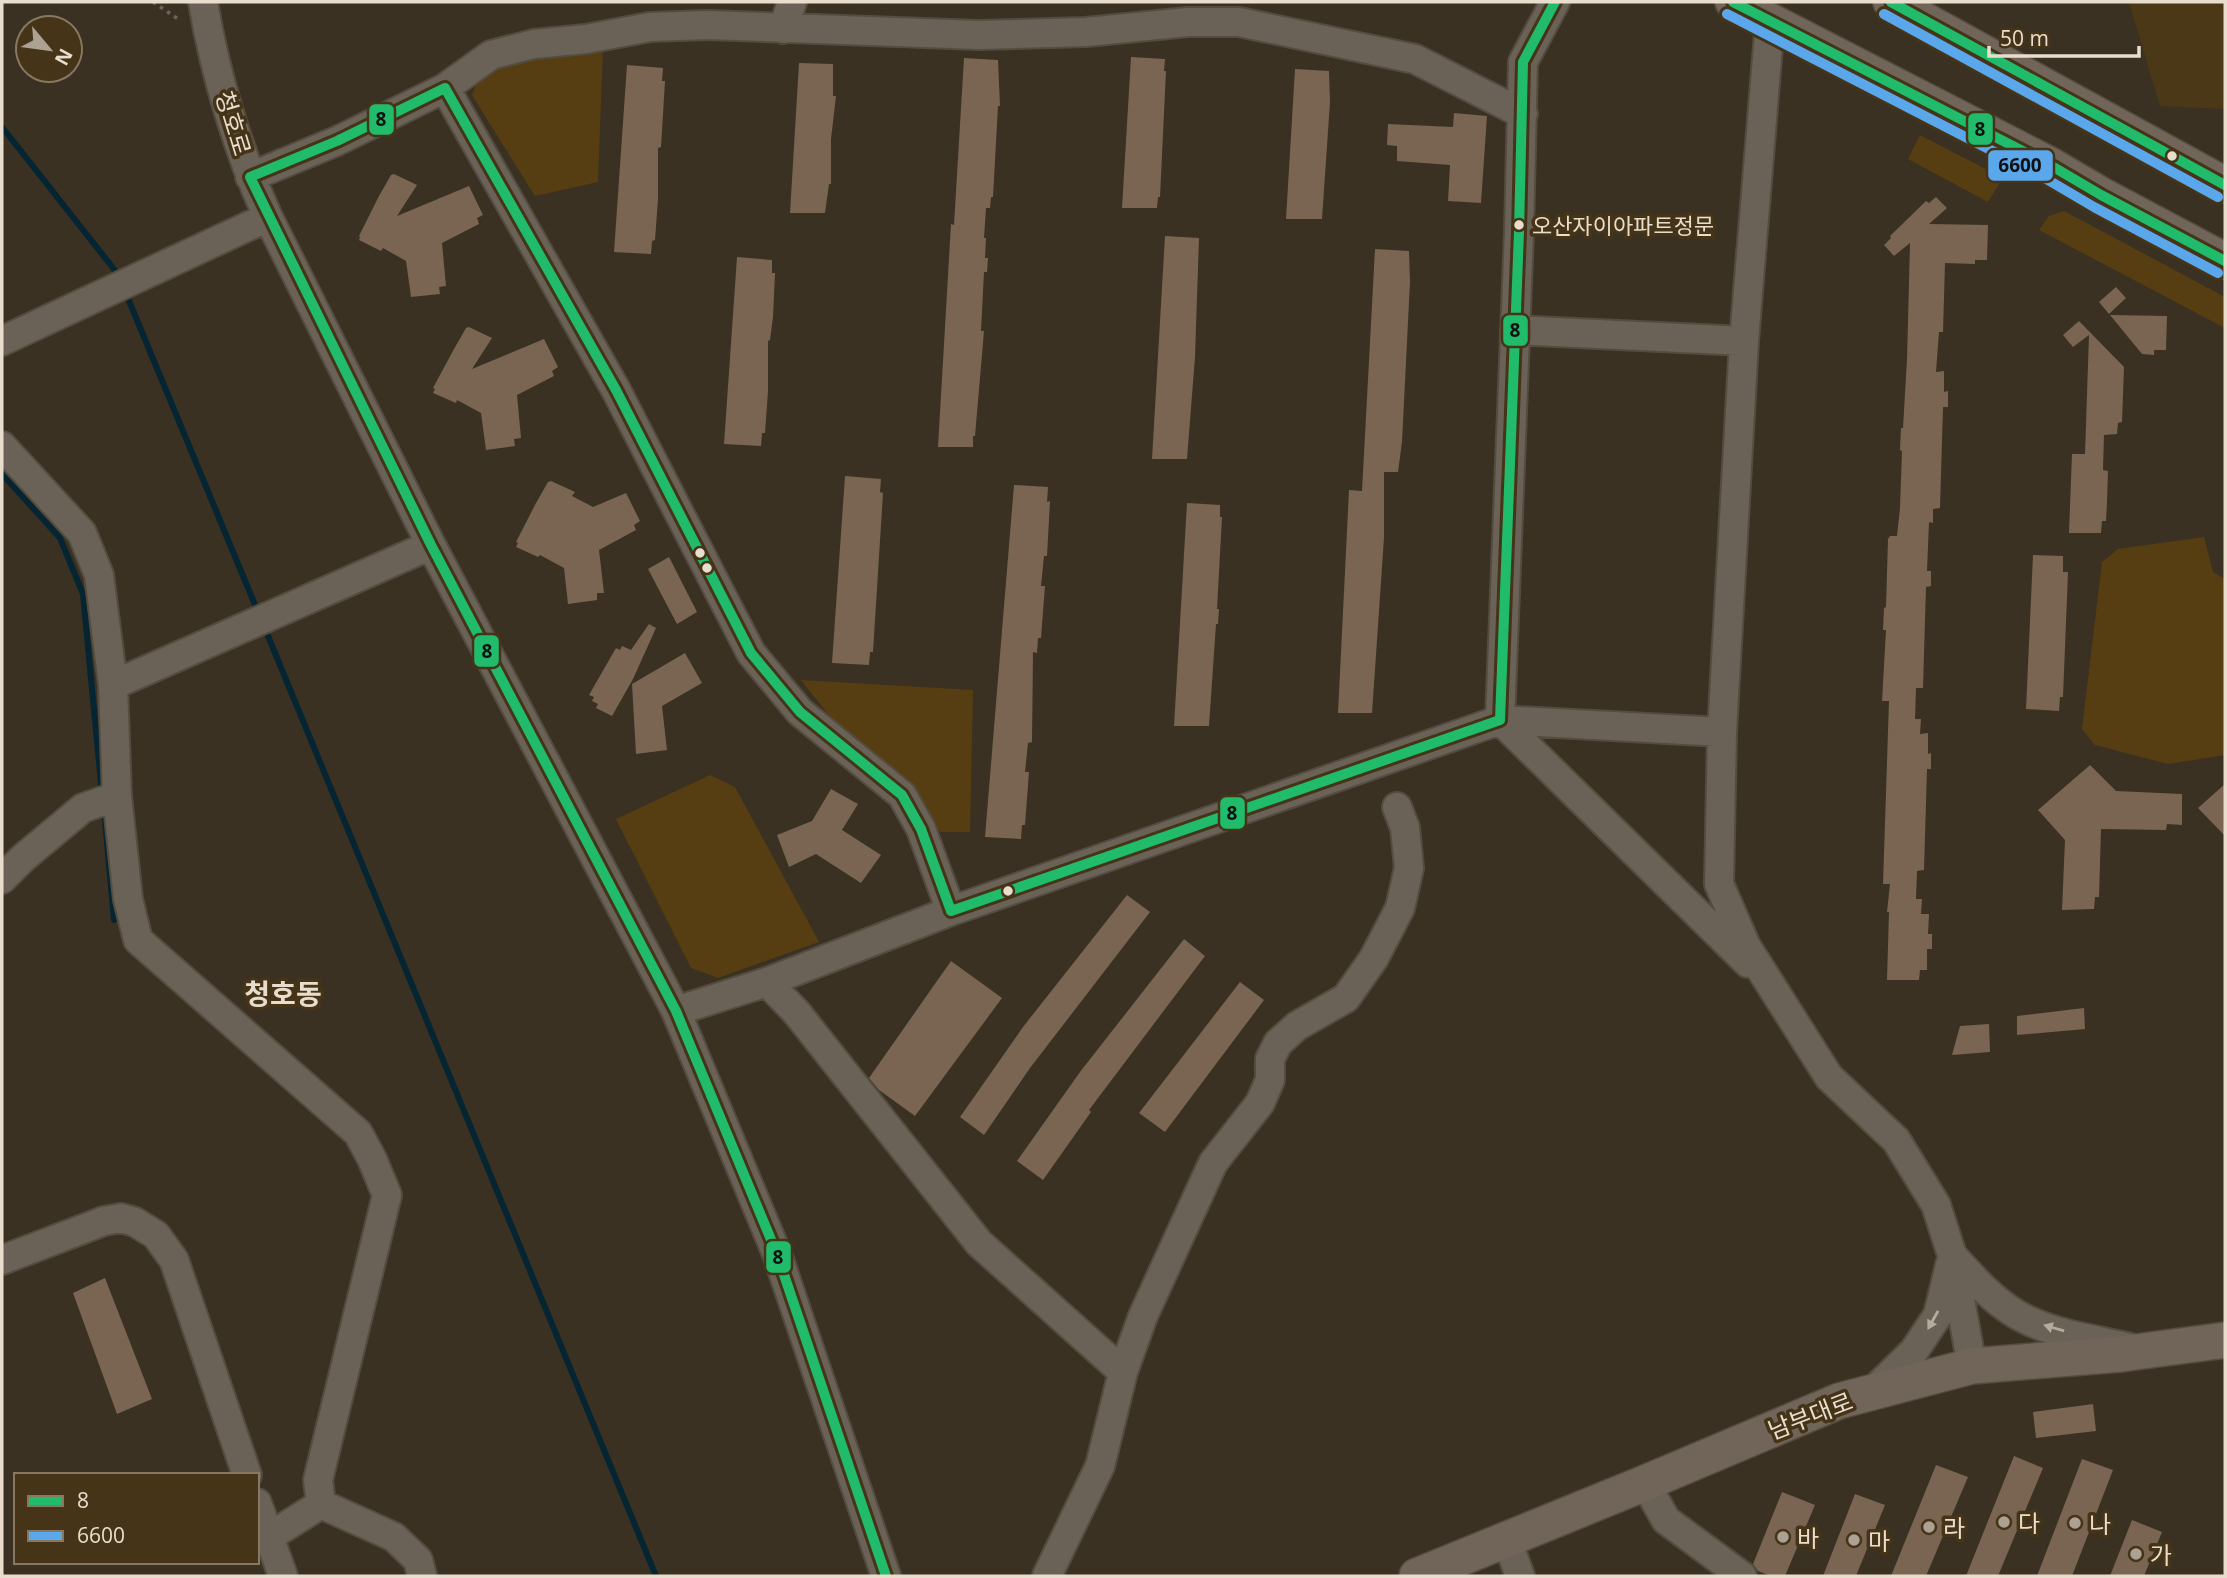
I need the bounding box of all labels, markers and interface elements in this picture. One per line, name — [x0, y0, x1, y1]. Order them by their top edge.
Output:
north arrow — [14, 14, 84, 84]
scale bar — [1989, 14, 2140, 58]
text: 50 m — [2000, 24, 2049, 52]
text: N — [49, 44, 79, 70]
street label: 청호로 — [209, 86, 259, 160]
line badge: 8 — [368, 103, 395, 136]
text: 8 — [376, 106, 387, 132]
line badge: 8 — [1967, 112, 1994, 146]
text: 8 — [1975, 116, 1986, 142]
line badge: 6600 — [1987, 149, 2054, 182]
unlabelled marker — [2165, 149, 2179, 163]
text: 6600 — [1998, 152, 2042, 178]
place label: 오산자이아파트정문 — [1532, 210, 1714, 240]
marker: 오산자이아파트정문 — [1512, 218, 1526, 232]
line badge: 8 — [1502, 314, 1529, 347]
text: 8 — [1510, 317, 1521, 343]
unlabelled marker — [693, 546, 707, 560]
unlabelled marker — [700, 561, 714, 575]
line badge: 8 — [473, 634, 500, 668]
text: 8 — [482, 638, 493, 664]
line badge: 8 — [1219, 796, 1246, 830]
text: 8 — [1227, 800, 1238, 826]
unlabelled marker — [1001, 884, 1015, 898]
district label: 청호동 — [244, 974, 322, 1012]
line badge: 8 — [765, 1240, 792, 1274]
text: 8 — [773, 1244, 784, 1270]
one-way arrow — [1927, 1311, 1939, 1330]
one-way arrow — [2043, 1323, 2064, 1333]
street label: 남부대로 — [1763, 1384, 1857, 1446]
legend — [14, 1473, 259, 1564]
text: 8 — [77, 1486, 89, 1514]
place label: 다 — [2018, 1506, 2040, 1539]
place label: 나 — [2089, 1507, 2111, 1540]
place label: 라 — [1943, 1511, 1965, 1544]
marker: 다 — [1996, 1514, 2012, 1530]
marker: 나 — [2067, 1515, 2083, 1531]
marker: 라 — [1921, 1519, 1937, 1535]
text: 6600 — [77, 1521, 125, 1549]
place label: 바 — [1797, 1521, 1819, 1554]
place label: 마 — [1868, 1524, 1890, 1557]
marker: 바 — [1775, 1529, 1791, 1545]
marker: 마 — [1846, 1532, 1862, 1548]
place label: 가 — [2150, 1538, 2172, 1571]
marker: 가 — [2128, 1546, 2144, 1562]

